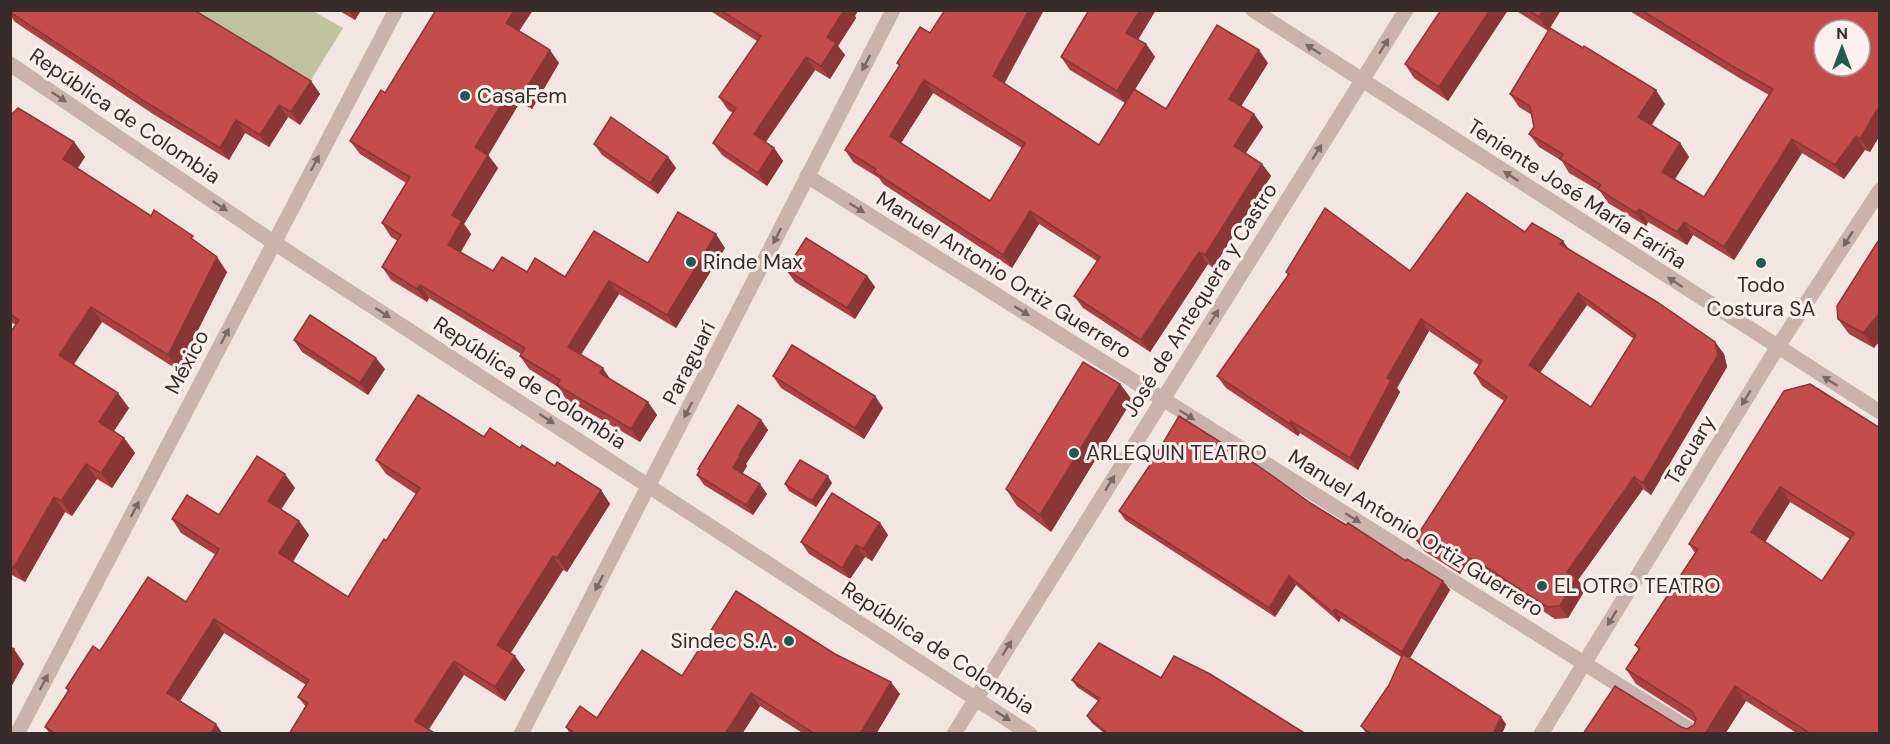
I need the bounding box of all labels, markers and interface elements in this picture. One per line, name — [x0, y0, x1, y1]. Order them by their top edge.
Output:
north arrow — [1812, 18, 1872, 78]
text: N — [1836, 23, 1848, 44]
one-way arrow — [1378, 38, 1390, 54]
street label: República de Colombia — [24, 42, 226, 190]
one-way arrow — [1305, 43, 1321, 55]
one-way arrow — [861, 54, 871, 71]
place label: CasaFem — [477, 82, 567, 110]
marker: CasaFem — [458, 89, 472, 103]
one-way arrow — [51, 91, 67, 102]
street label: Teniente José María Fariña — [1462, 112, 1692, 276]
one-way arrow — [1312, 144, 1323, 160]
one-way arrow — [310, 154, 320, 171]
one-way arrow — [1502, 171, 1519, 182]
street label: José de Antequera y Castro — [1116, 178, 1284, 422]
street label: Manuel Antonio Ortiz Guerrero — [871, 185, 1137, 365]
one-way arrow — [212, 200, 228, 212]
one-way arrow — [849, 202, 865, 213]
one-way arrow — [772, 228, 782, 245]
one-way arrow — [1842, 231, 1853, 247]
place label: Rinde Max — [703, 248, 803, 276]
marker: Rinde Max — [684, 255, 698, 269]
marker: Todo Costura SA — [1754, 256, 1768, 270]
place label: Todo Costura SA — [1707, 271, 1815, 323]
one-way arrow — [1667, 276, 1683, 288]
one-way arrow — [1014, 306, 1030, 317]
one-way arrow — [375, 308, 392, 319]
one-way arrow — [1208, 309, 1219, 325]
street label: República de Colombia — [428, 310, 632, 456]
street label: Paraguarí — [656, 316, 722, 409]
street label: México — [158, 325, 216, 399]
one-way arrow — [220, 327, 230, 344]
one-way arrow — [1822, 376, 1838, 387]
one-way arrow — [1741, 390, 1752, 406]
one-way arrow — [684, 401, 693, 418]
one-way arrow — [1179, 409, 1196, 420]
street label: Tacuary — [1658, 410, 1722, 490]
one-way arrow — [539, 414, 555, 425]
place label: ARLEQUIN TEATRO — [1086, 439, 1267, 467]
street label: Manuel Antonio Ortiz Guerrero — [1283, 443, 1549, 623]
marker: ARLEQUIN TEATRO — [1067, 446, 1081, 460]
one-way arrow — [1105, 475, 1116, 491]
one-way arrow — [130, 500, 139, 517]
one-way arrow — [1345, 512, 1361, 523]
place label: EL OTRO TEATRO — [1554, 572, 1721, 600]
one-way arrow — [594, 575, 604, 592]
street label: República de Colombia — [836, 575, 1040, 721]
marker: EL OTRO TEATRO — [1535, 579, 1549, 593]
one-way arrow — [1607, 610, 1617, 627]
place label: Sindec S.A. — [671, 627, 777, 655]
marker: Sindec S.A. — [782, 634, 796, 648]
one-way arrow — [1002, 640, 1013, 656]
one-way arrow — [40, 673, 49, 690]
one-way arrow — [995, 710, 1011, 721]

